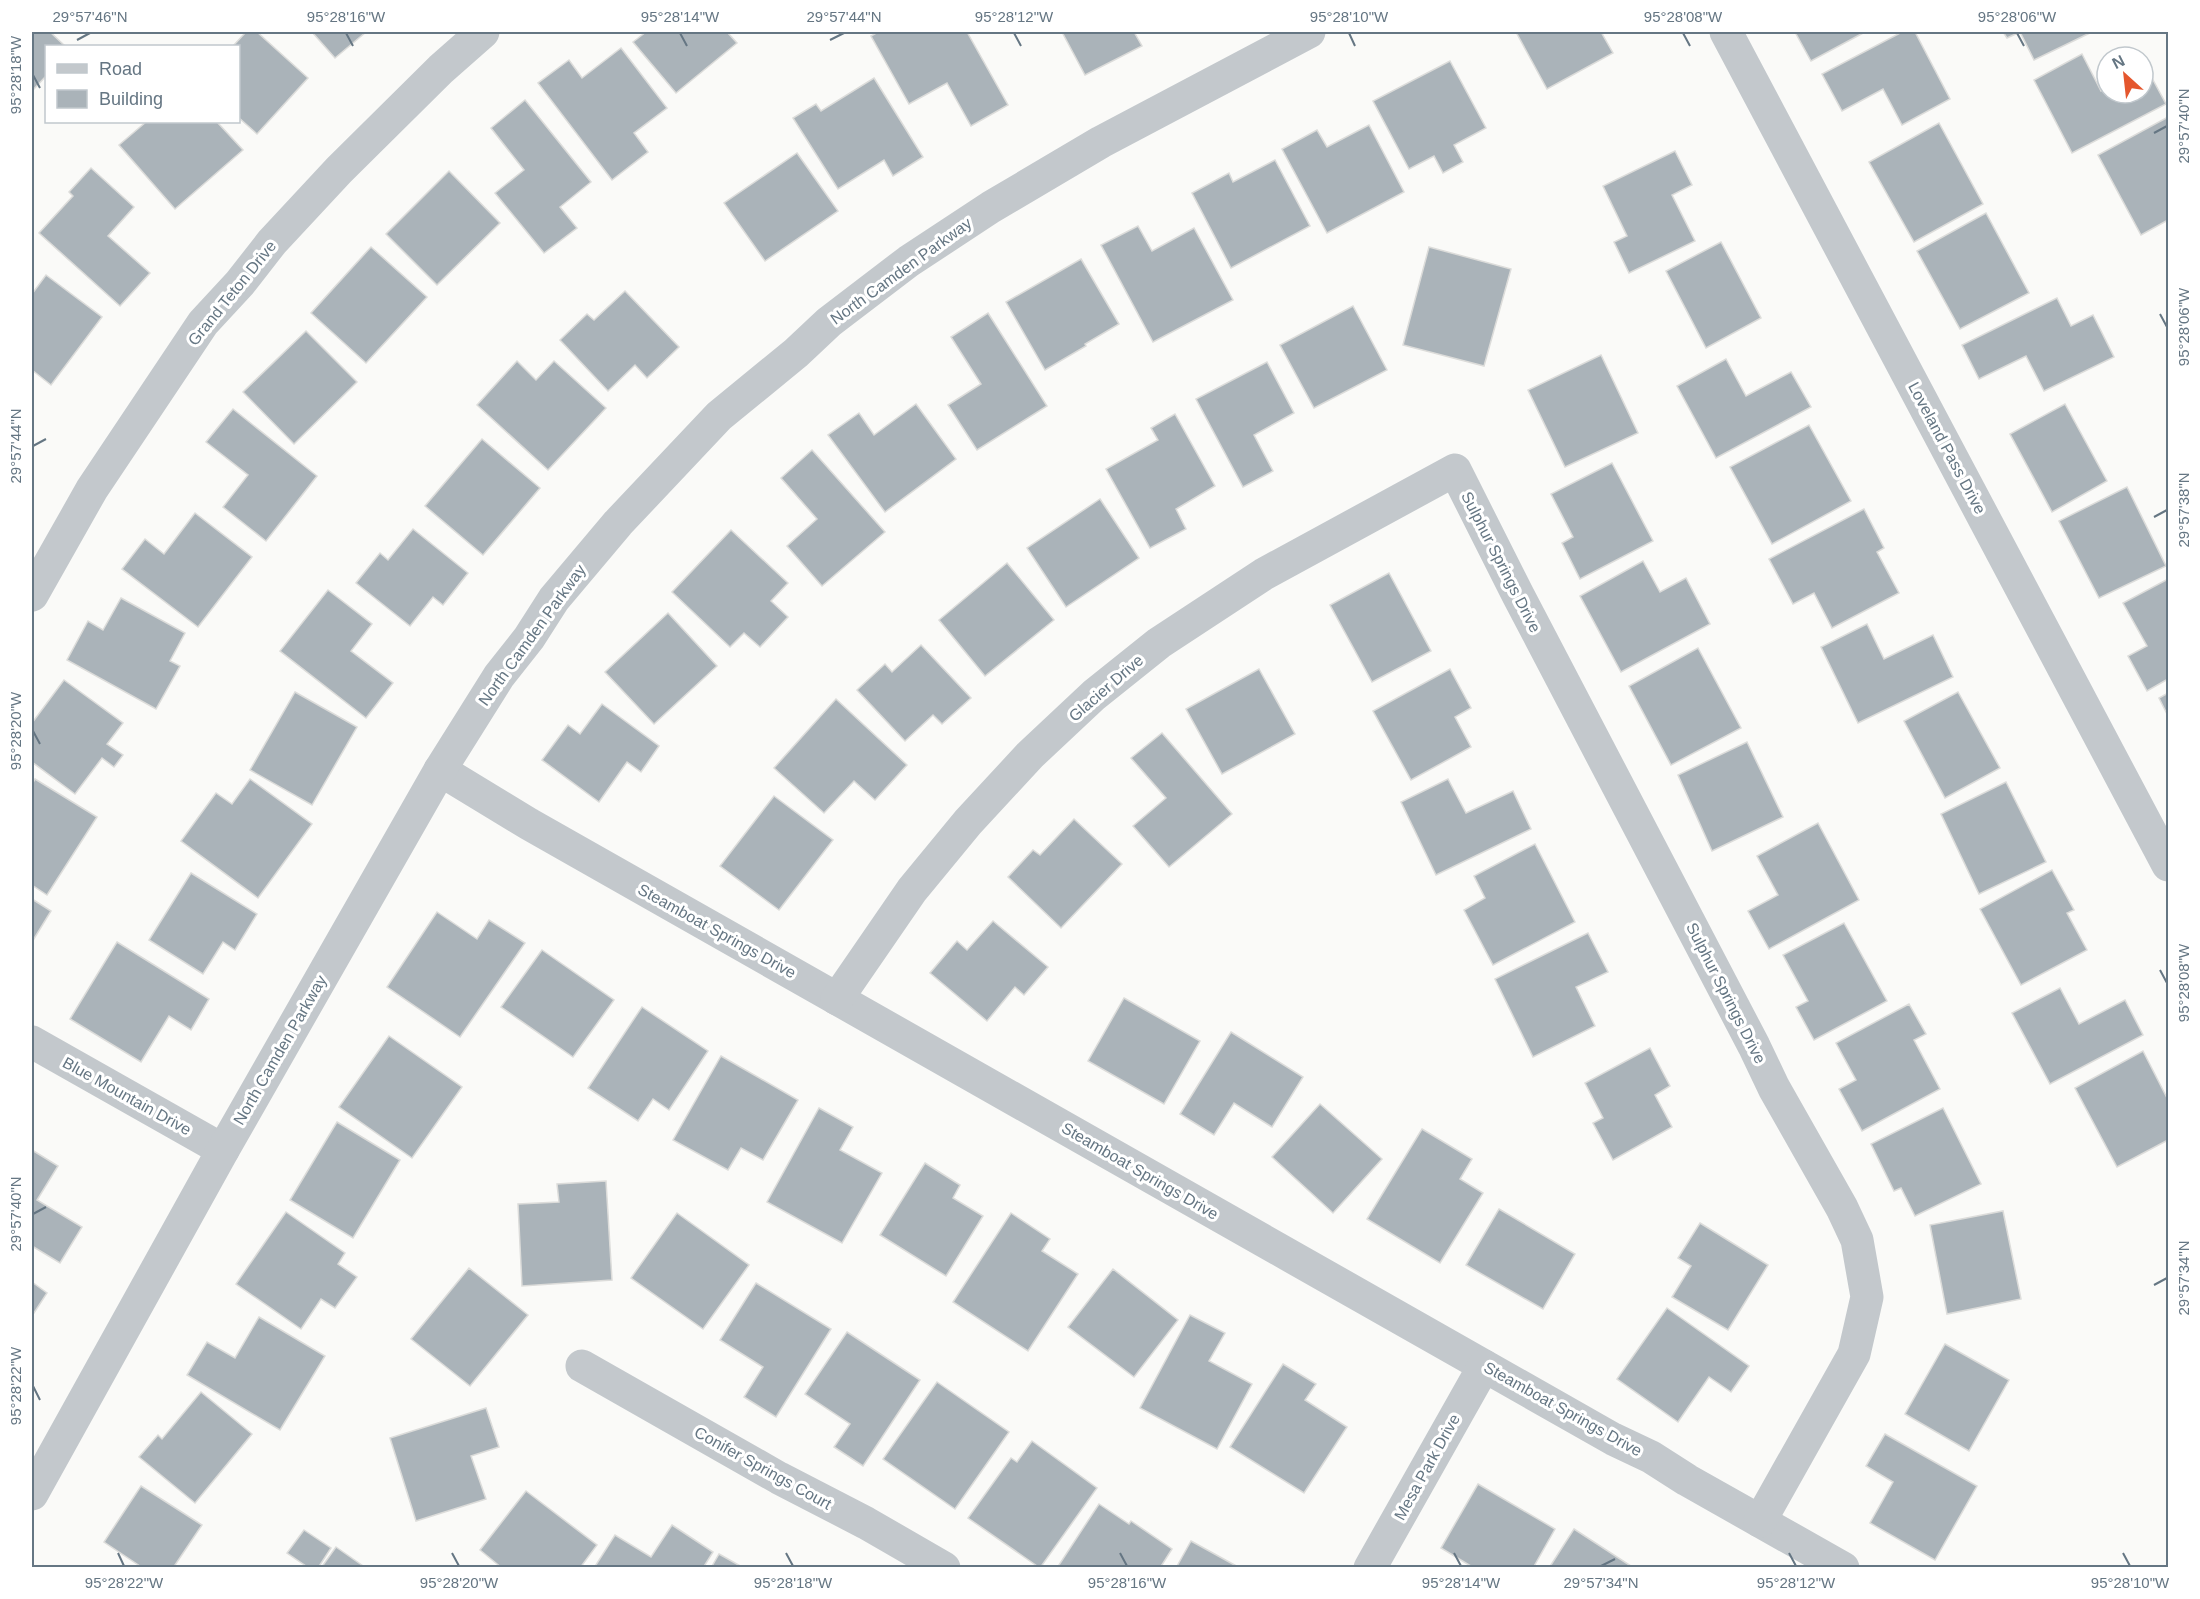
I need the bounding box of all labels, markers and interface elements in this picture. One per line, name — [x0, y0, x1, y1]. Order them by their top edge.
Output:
text: 29°57'46"N — [52, 8, 128, 25]
text: 95°28'16"W — [307, 8, 386, 25]
text: 95°28'14"W — [641, 8, 720, 25]
text: 29°57'44"N — [806, 8, 882, 25]
text: 95°28'12"W — [975, 8, 1054, 25]
text: 95°28'10"W — [1310, 8, 1389, 25]
text: 95°28'08"W — [1644, 8, 1723, 25]
text: 95°28'06"W — [1978, 8, 2057, 25]
text: 95°28'18"W — [7, 35, 24, 114]
legend — [45, 45, 240, 123]
north arrow — [2095, 45, 2155, 105]
text: N — [2109, 52, 2127, 72]
text: Road — [99, 59, 142, 79]
text: 29°57'40"N — [2175, 88, 2192, 164]
text: Building — [99, 89, 163, 109]
street label: North Camden Parkway — [827, 214, 975, 328]
street label: Grand Teton Drive — [185, 237, 279, 349]
text: 95°28'06"W — [2175, 287, 2192, 366]
street label: Loveland Pass Drive — [1905, 379, 1989, 517]
text: 29°57'44"N — [7, 408, 24, 484]
text: 29°57'38"N — [2175, 472, 2192, 548]
street label: Sulphur Springs Drive — [1458, 489, 1544, 635]
street label: North Camden Parkway — [475, 561, 589, 709]
street label: Glacier Drive — [1066, 651, 1147, 725]
text: 95°28'20"W — [7, 691, 24, 770]
street label: Steamboat Springs Drive — [635, 880, 799, 982]
street label: Sulphur Springs Drive — [1683, 920, 1769, 1066]
text: 95°28'08"W — [2175, 943, 2192, 1022]
street label: North Camden Parkway — [230, 972, 330, 1128]
street label: Blue Mountain Drive — [60, 1054, 194, 1138]
street label: Steamboat Springs Drive — [1059, 1119, 1221, 1223]
text: 29°57'40"N — [7, 1176, 24, 1252]
text: 29°57'34"N — [2175, 1240, 2192, 1316]
text: 95°28'22"W — [7, 1346, 24, 1425]
street label: Steamboat Springs Drive — [1481, 1358, 1645, 1460]
street label: Mesa Park Drive — [1391, 1411, 1463, 1523]
street label: Conifer Springs Court — [692, 1423, 835, 1513]
text: 95°28'22"W — [85, 1574, 164, 1591]
text: 95°28'20"W — [420, 1574, 499, 1591]
text: 95°28'18"W — [754, 1574, 833, 1591]
text: 95°28'16"W — [1088, 1574, 1167, 1591]
text: 95°28'14"W — [1422, 1574, 1501, 1591]
text: 29°57'34"N — [1563, 1574, 1639, 1591]
text: 95°28'12"W — [1757, 1574, 1836, 1591]
text: 95°28'10"W — [2091, 1574, 2170, 1591]

